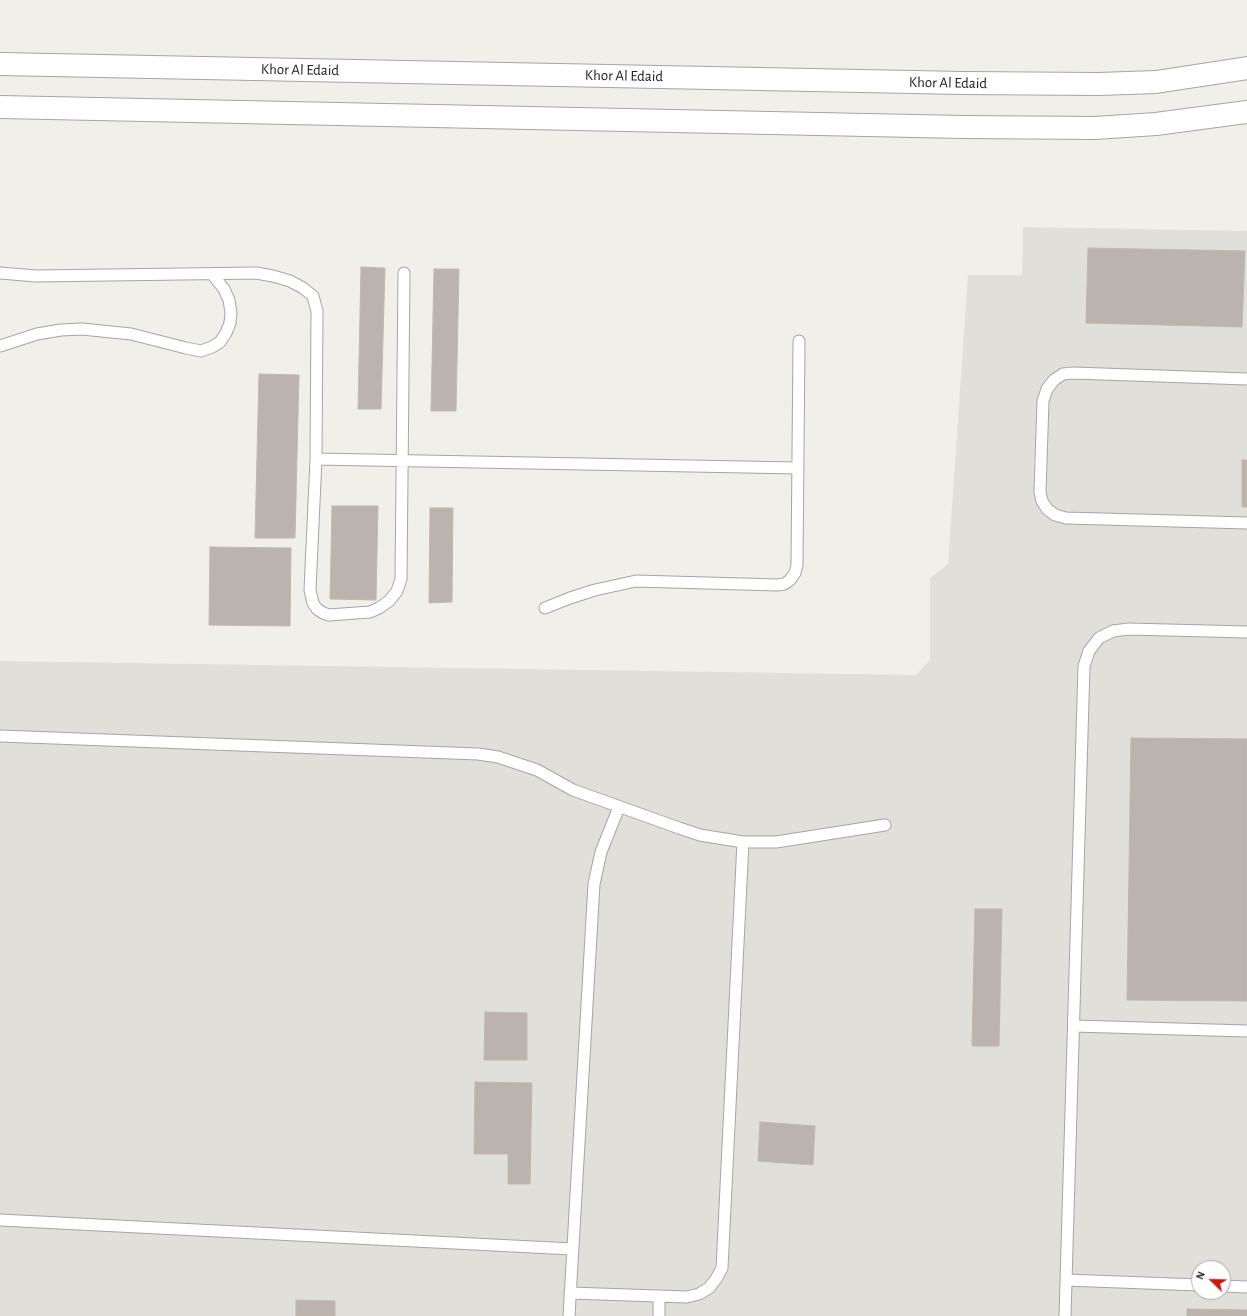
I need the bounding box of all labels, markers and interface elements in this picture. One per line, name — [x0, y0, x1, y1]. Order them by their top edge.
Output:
street label: Khor Al Edaid — [261, 60, 339, 80]
street label: Khor Al Edaid — [585, 66, 663, 86]
street label: Khor Al Edaid — [909, 73, 987, 93]
north arrow — [1191, 1260, 1231, 1300]
text: N — [1194, 1270, 1207, 1281]

